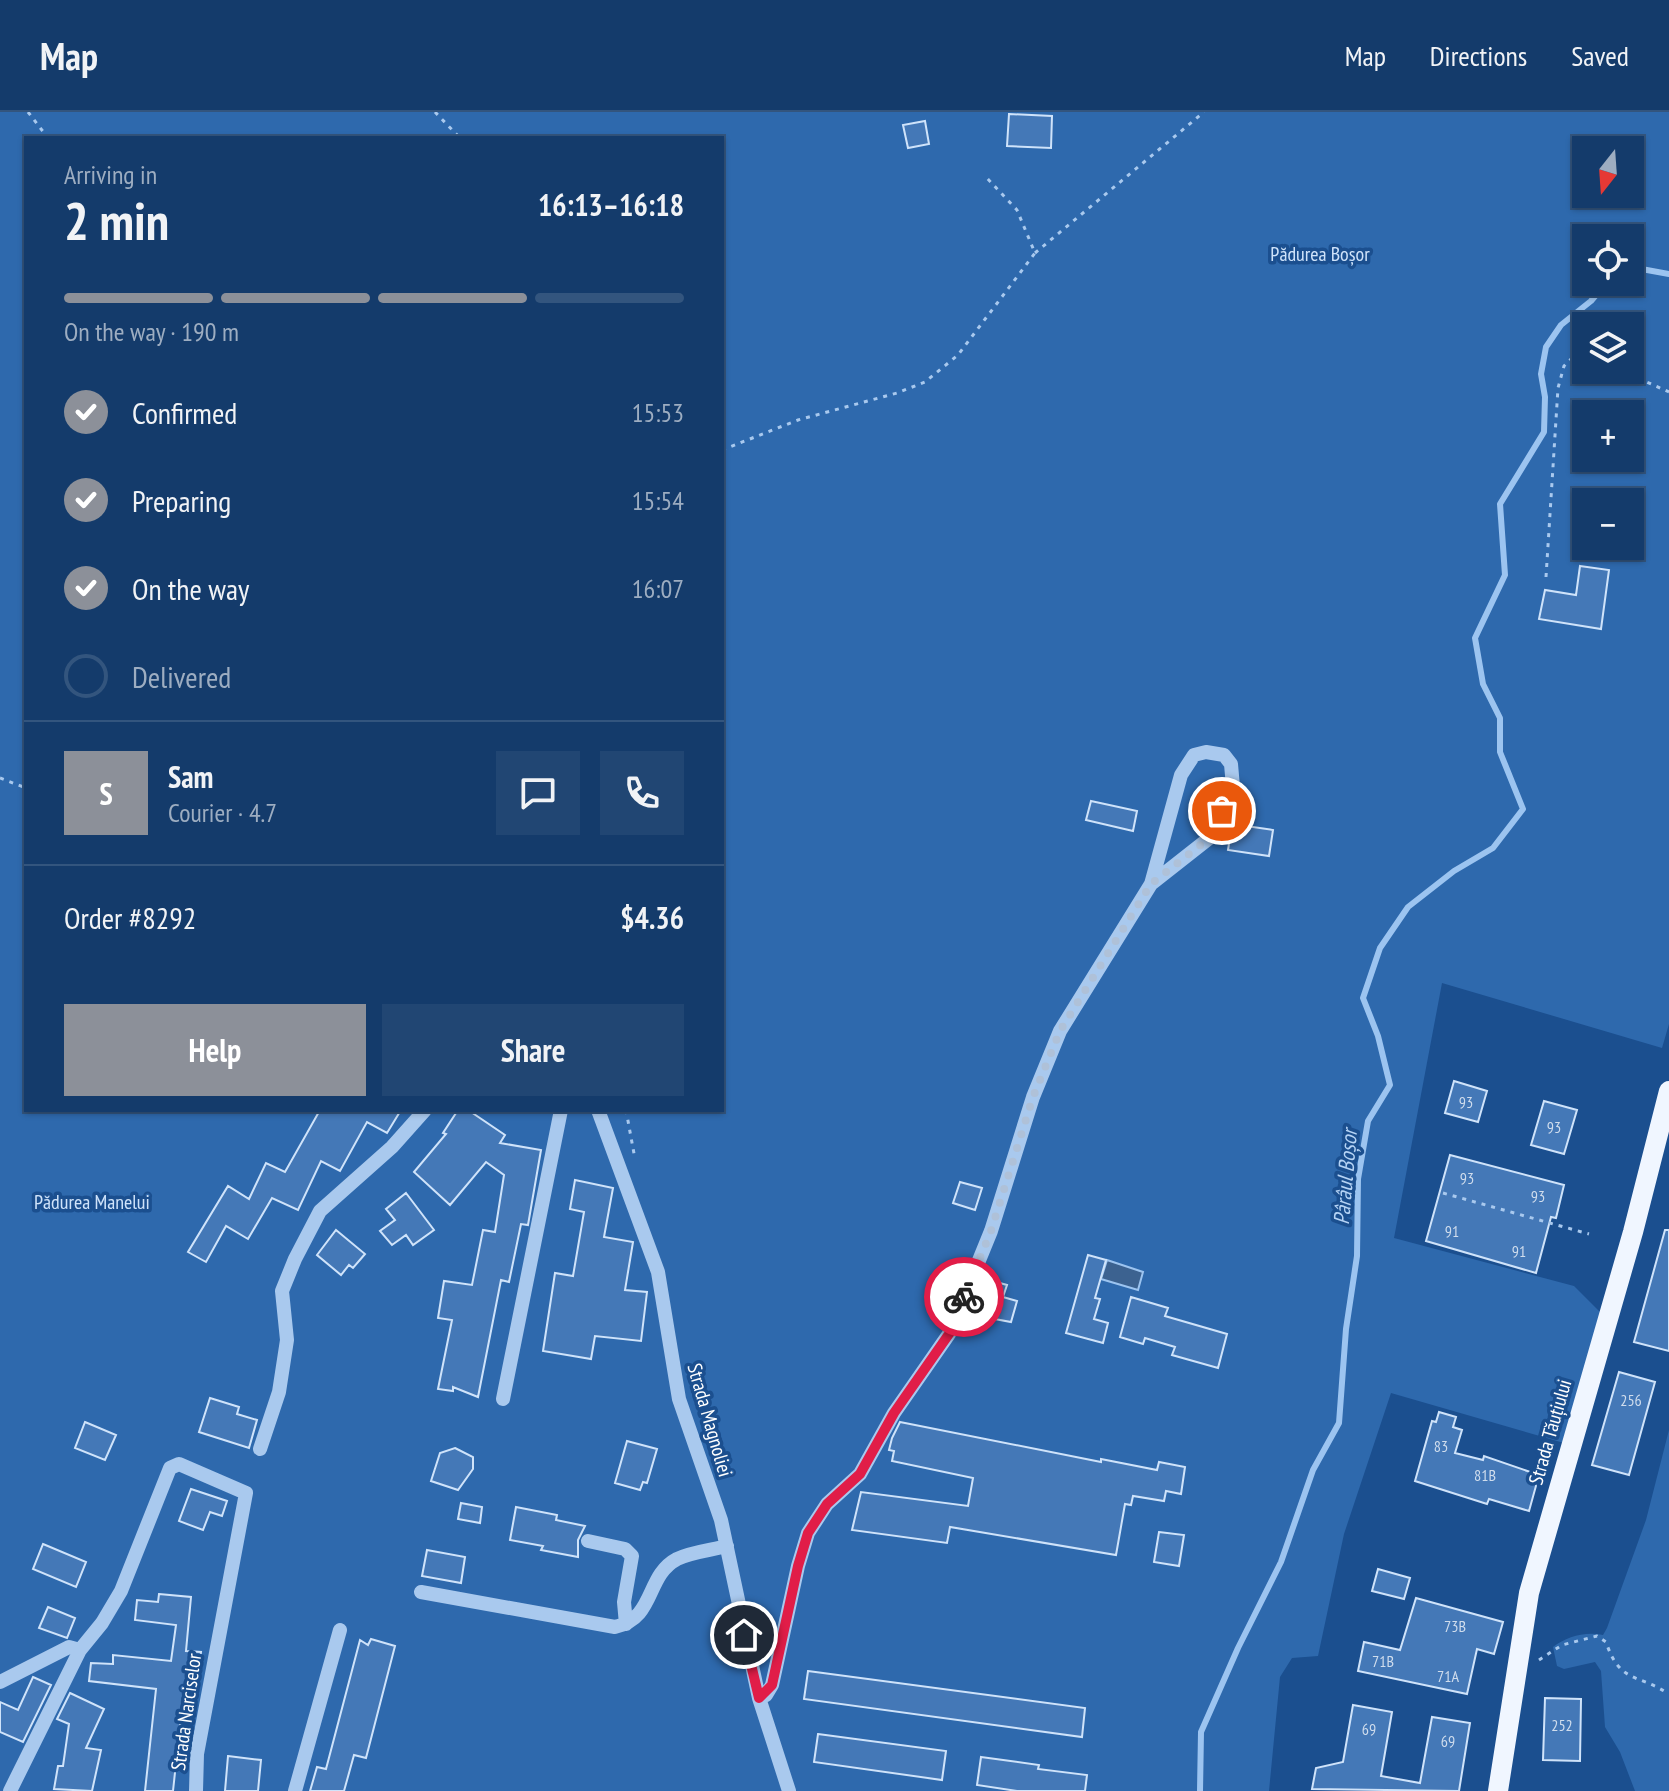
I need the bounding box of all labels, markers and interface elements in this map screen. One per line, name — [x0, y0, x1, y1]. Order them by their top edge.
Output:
text: Map — [40, 31, 98, 80]
text: Map — [1345, 37, 1386, 74]
text: Directions — [1430, 37, 1527, 74]
text: Saved — [1571, 37, 1629, 74]
north arrow — [1572, 136, 1644, 208]
map controls — [1572, 136, 1644, 560]
text: Arriving in — [64, 158, 157, 191]
text: 16:13–16:18 — [538, 185, 684, 224]
text: 2 min — [64, 187, 169, 254]
button: locate — [1572, 224, 1644, 296]
park label: Pădurea Boșor — [1270, 241, 1370, 267]
button: layers — [1572, 312, 1644, 384]
text: On the way · 190 m — [64, 315, 239, 348]
icon: check — [64, 390, 108, 434]
text: Confirmed — [132, 393, 237, 432]
text: 15:53 — [632, 396, 684, 429]
button: + — [1572, 400, 1644, 472]
icon: check — [64, 478, 108, 522]
text: Preparing — [132, 481, 231, 520]
text: 15:54 — [632, 484, 684, 517]
button: − — [1572, 488, 1644, 560]
icon: check — [64, 566, 108, 610]
text: On the way — [132, 569, 249, 608]
text: 16:07 — [632, 572, 684, 605]
text: Delivered — [132, 657, 231, 696]
button: chat — [496, 751, 580, 835]
button: phone — [600, 751, 684, 835]
text: Sam — [168, 757, 213, 796]
text: S — [99, 774, 113, 813]
pin — [1188, 777, 1256, 845]
icon: bag — [1200, 789, 1244, 833]
text: Courier · 4.7 — [168, 796, 277, 829]
text: Order #8292 — [64, 898, 196, 937]
text: $4.36 — [620, 898, 684, 937]
button: Help — [64, 1004, 366, 1096]
button: Share — [382, 1004, 684, 1096]
house number: 93 — [1459, 1092, 1473, 1112]
house number: 93 — [1547, 1117, 1561, 1137]
water label: Pârâul Boșor — [1327, 1125, 1363, 1226]
house number: 93 — [1460, 1168, 1474, 1188]
house number: 93 — [1531, 1186, 1545, 1206]
park label: Pădurea Manelui — [34, 1189, 150, 1215]
house number: 91 — [1445, 1221, 1459, 1241]
house number: 91 — [1512, 1241, 1526, 1261]
courier — [924, 1257, 1004, 1337]
icon: bike — [942, 1275, 986, 1319]
street label: Strada Magnoliei — [681, 1360, 739, 1480]
street label: Strada Tăuțiului — [1523, 1376, 1577, 1488]
house number: 256 — [1620, 1390, 1642, 1410]
house number: 83 — [1434, 1436, 1448, 1456]
house number: 81B — [1474, 1465, 1496, 1485]
pin — [710, 1601, 778, 1669]
icon: home — [722, 1613, 766, 1657]
house number: 73B — [1444, 1616, 1466, 1636]
street label: Strada Narciselor — [165, 1651, 207, 1772]
house number: 71B — [1372, 1651, 1394, 1671]
house number: 71A — [1437, 1666, 1459, 1686]
house number: 252 — [1551, 1715, 1573, 1735]
house number: 69 — [1362, 1719, 1376, 1739]
house number: 69 — [1441, 1731, 1455, 1751]

